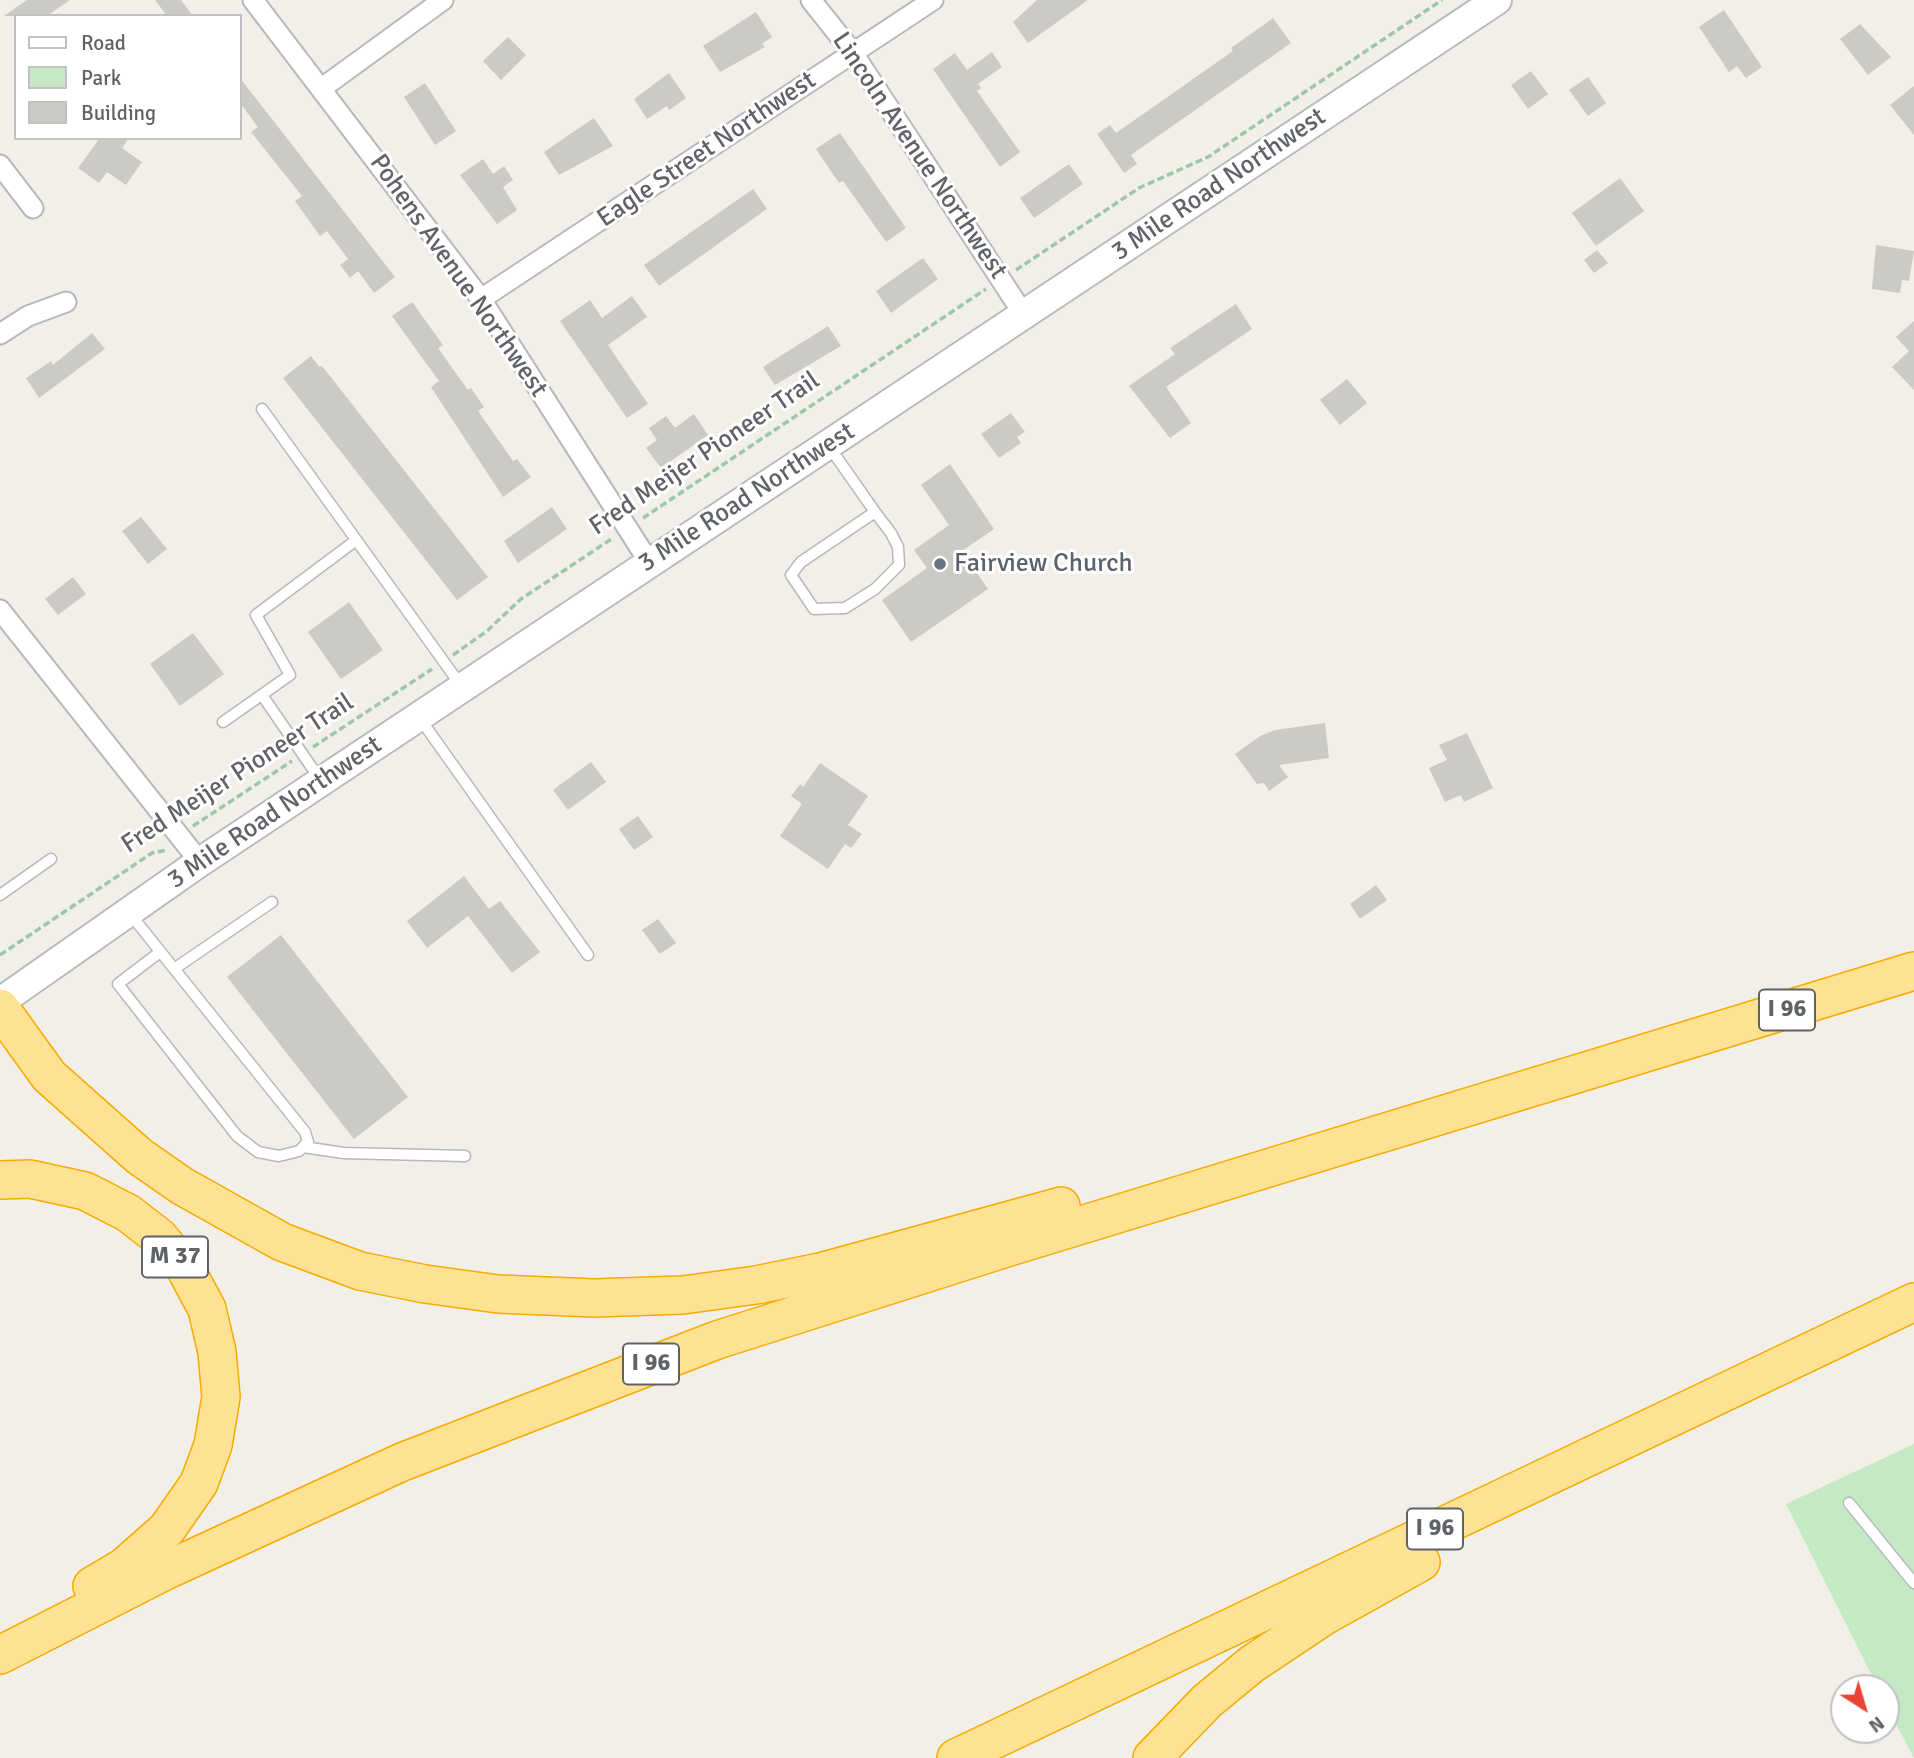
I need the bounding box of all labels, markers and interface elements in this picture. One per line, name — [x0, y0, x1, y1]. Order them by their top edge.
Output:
legend — [14, 14, 242, 140]
street label: Lincoln Avenue Northwest — [825, 27, 1013, 285]
text: Road — [81, 30, 126, 56]
text: Park — [81, 65, 121, 91]
street label: Eagle Street Northwest — [592, 65, 822, 235]
text: Building — [81, 100, 156, 126]
street label: 3 Mile Road Northwest — [1106, 102, 1332, 268]
street label: Pohens Avenue Northwest — [362, 149, 554, 403]
street label: Fred Meijer Pioneer Trail — [584, 365, 826, 543]
street label: 3 Mile Road Northwest — [633, 416, 861, 580]
place label: Fairview Church — [954, 548, 1133, 580]
marker: Fairview Church — [932, 556, 948, 572]
street label: Fred Meijer Pioneer Trail — [116, 687, 360, 861]
street label: 3 Mile Road Northwest — [162, 730, 388, 896]
road number: I 96 — [1759, 990, 1815, 1030]
road number: M 37 — [142, 1237, 208, 1278]
road number: I 96 — [623, 1344, 679, 1384]
road number: I 96 — [1407, 1508, 1463, 1549]
north arrow — [1830, 1674, 1900, 1744]
text: N — [1864, 1711, 1889, 1738]

